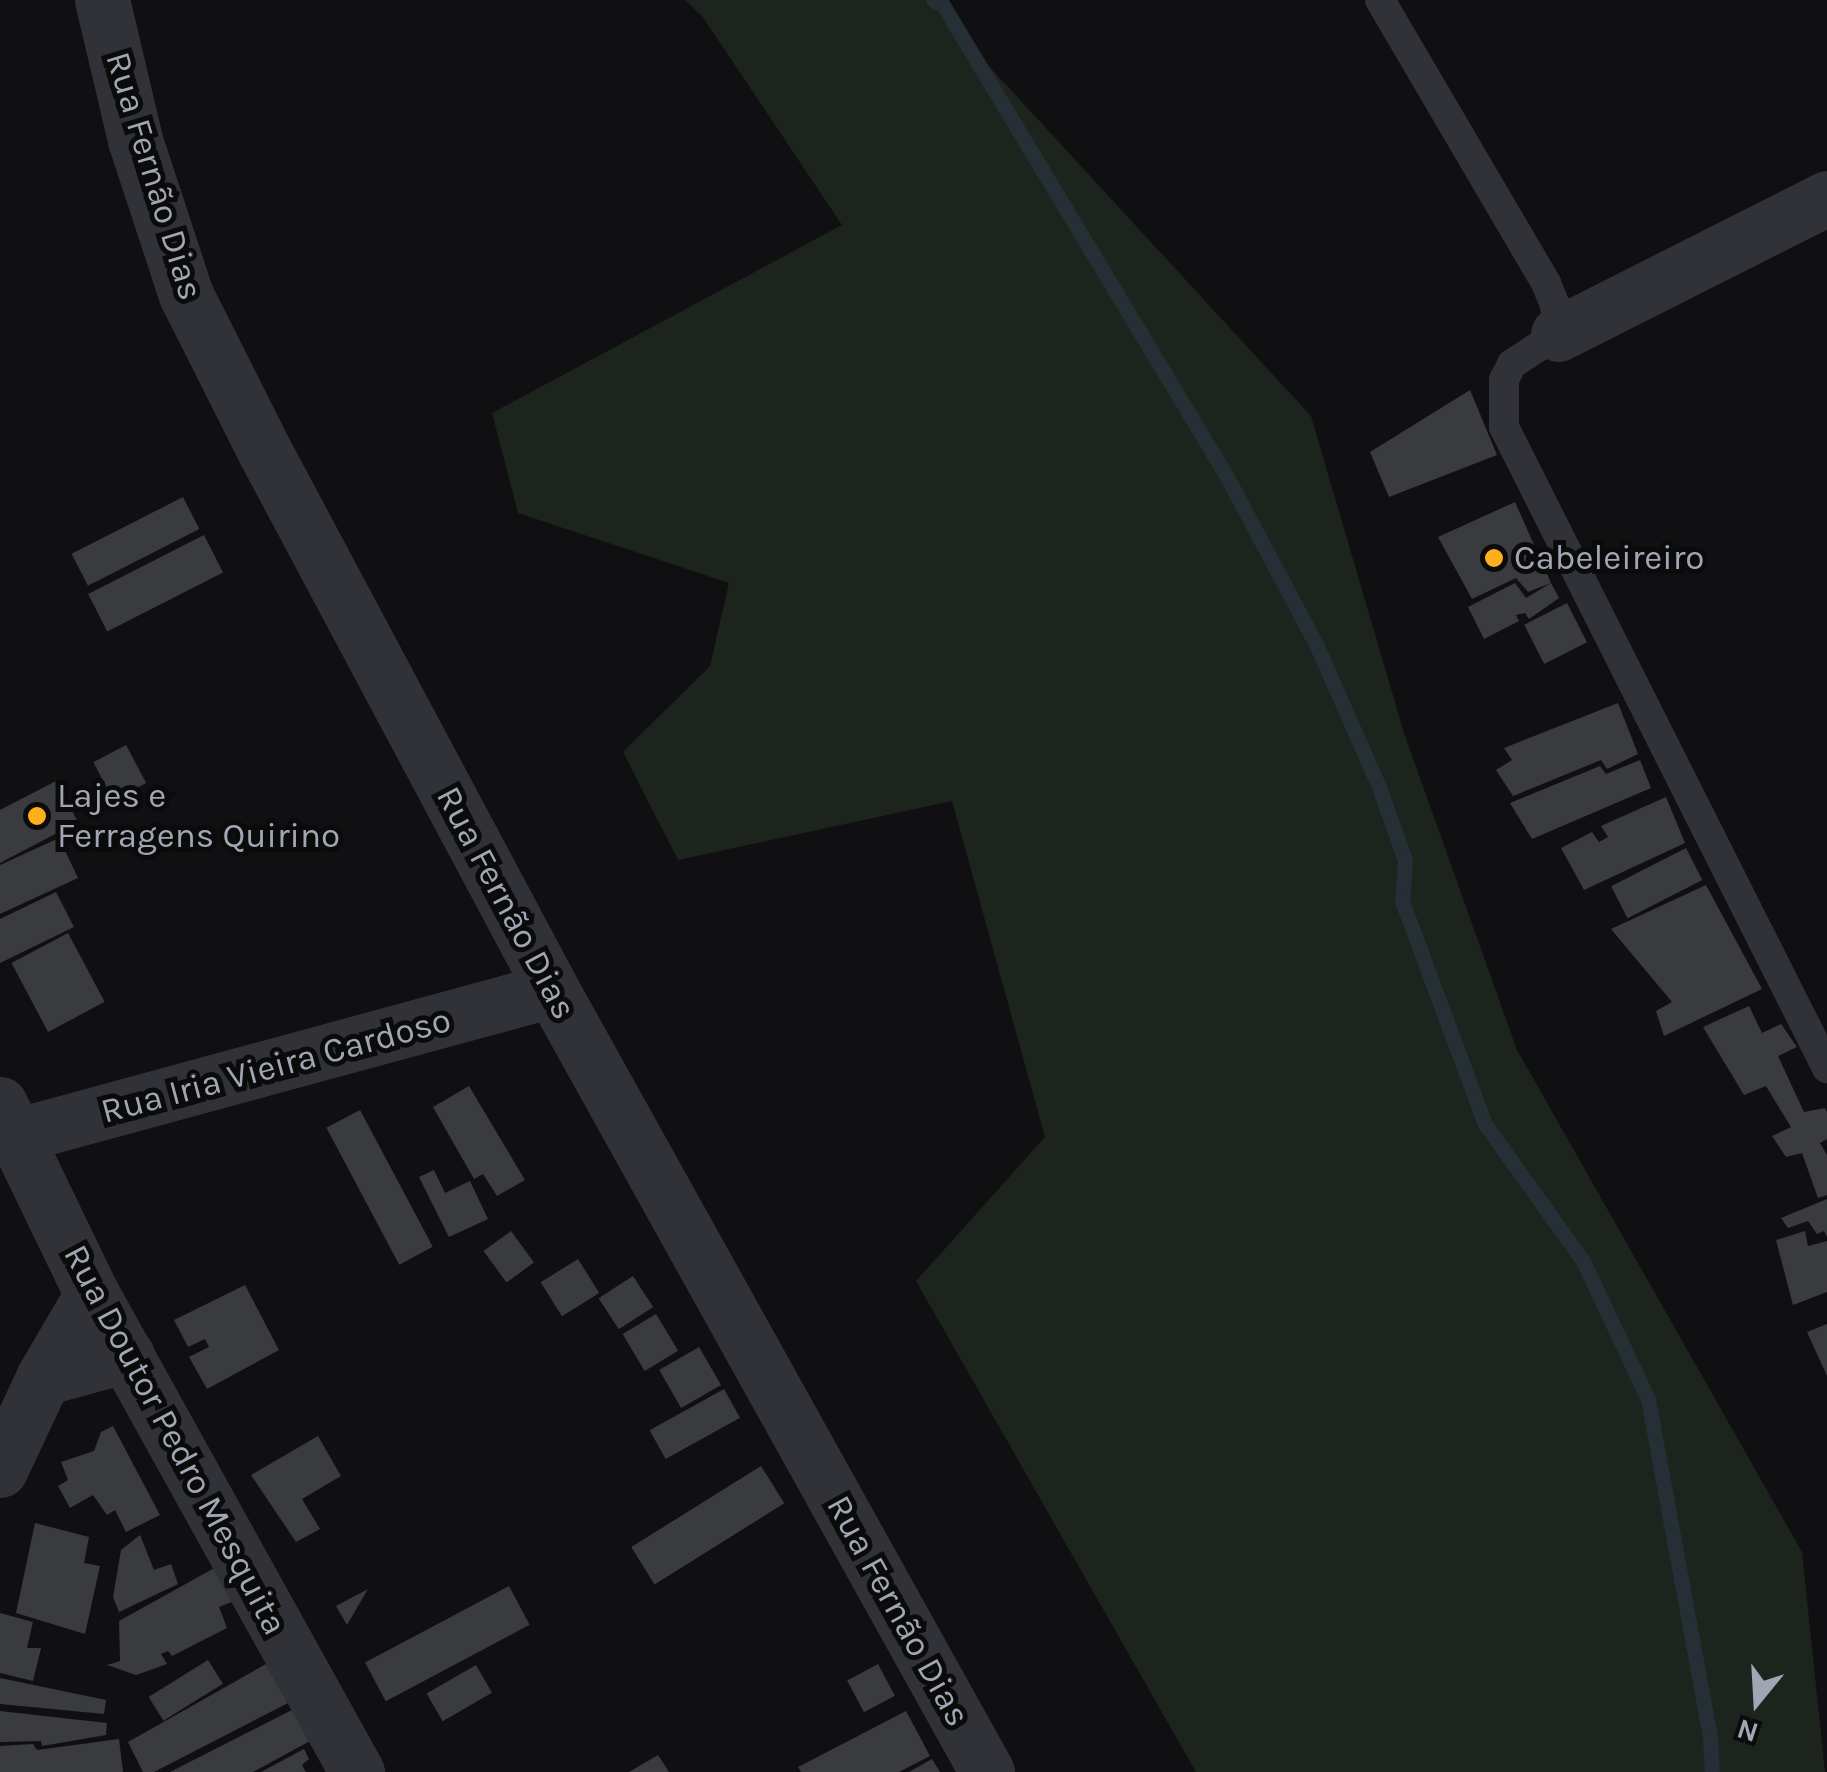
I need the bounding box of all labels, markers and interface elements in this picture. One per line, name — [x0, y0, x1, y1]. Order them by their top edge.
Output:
street label: Rua Fernão Dias — [96, 47, 212, 305]
place label: Cabeleireiro — [1514, 537, 1704, 579]
marker: Cabeleireiro — [1483, 547, 1505, 569]
place label: Lajes e Ferragens Quirino — [57, 775, 340, 857]
street label: Rua Fernão Dias — [427, 780, 585, 1026]
marker: Lajes e Ferragens Quirino — [26, 805, 48, 827]
street label: Rua Iria Vieira Cardoso — [97, 999, 455, 1133]
street label: Rua Doutor Pedro Mesquita — [54, 1238, 296, 1642]
street label: Rua Fernão Dias — [817, 1488, 979, 1734]
north arrow — [1707, 1652, 1807, 1752]
text: N — [1733, 1712, 1762, 1750]

